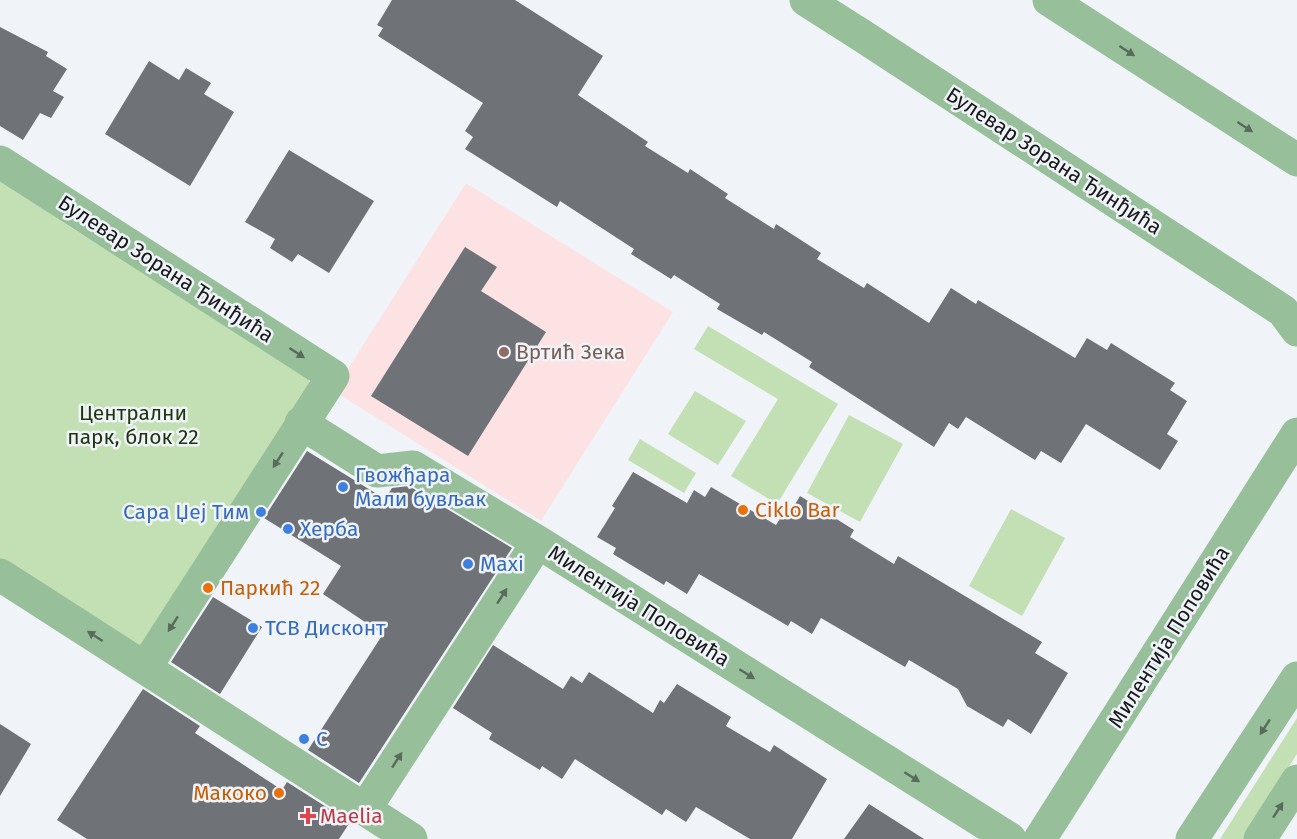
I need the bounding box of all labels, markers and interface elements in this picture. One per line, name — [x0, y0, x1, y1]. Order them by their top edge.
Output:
one-way arrow — [1119, 45, 1135, 56]
street label: Булевар Зорана Ђинђића — [941, 81, 1167, 241]
one-way arrow — [1237, 121, 1254, 132]
street label: Булевар Зорана Ђинђића — [53, 189, 279, 349]
place label: Вртић Зека — [516, 339, 625, 365]
marker: Вртић Зека — [497, 345, 511, 359]
one-way arrow — [288, 347, 305, 358]
park label: Централни парк, блок 22 — [67, 400, 199, 450]
one-way arrow — [272, 452, 283, 468]
place label: Гвожђара Мали бувљак — [355, 462, 486, 512]
marker: Гвожђара Мали бувљак — [336, 480, 350, 494]
place label: Ciklo Bar — [755, 497, 840, 523]
place label: Сара Џеј Тим — [123, 499, 249, 525]
marker: Ciklo Bar — [736, 503, 750, 517]
marker: Сара Џеј Тим — [254, 505, 268, 519]
place label: Херба — [300, 516, 358, 542]
marker: Херба — [281, 522, 295, 536]
street label: Милентија Поповића — [543, 540, 735, 672]
street label: Милентија Поповића — [1103, 541, 1235, 733]
place label: Maxi — [480, 551, 524, 577]
marker: Maxi — [461, 557, 475, 571]
place label: Паркић 22 — [220, 575, 320, 601]
marker: Паркић 22 — [201, 581, 215, 595]
one-way arrow — [497, 588, 508, 604]
place label: ТСВ Дисконт — [265, 615, 386, 641]
one-way arrow — [167, 616, 178, 632]
marker: ТСВ Дисконт — [246, 621, 260, 635]
one-way arrow — [87, 631, 104, 642]
one-way arrow — [739, 668, 755, 679]
one-way arrow — [1259, 718, 1271, 734]
place label: С — [316, 726, 328, 752]
marker: С — [297, 732, 311, 746]
one-way arrow — [391, 752, 402, 768]
one-way arrow — [904, 772, 920, 783]
place label: Макоко — [193, 780, 267, 806]
marker: Макоко — [272, 786, 286, 800]
one-way arrow — [1273, 802, 1284, 818]
place label: Maelia — [320, 803, 383, 829]
marker: Maelia — [301, 809, 315, 823]

